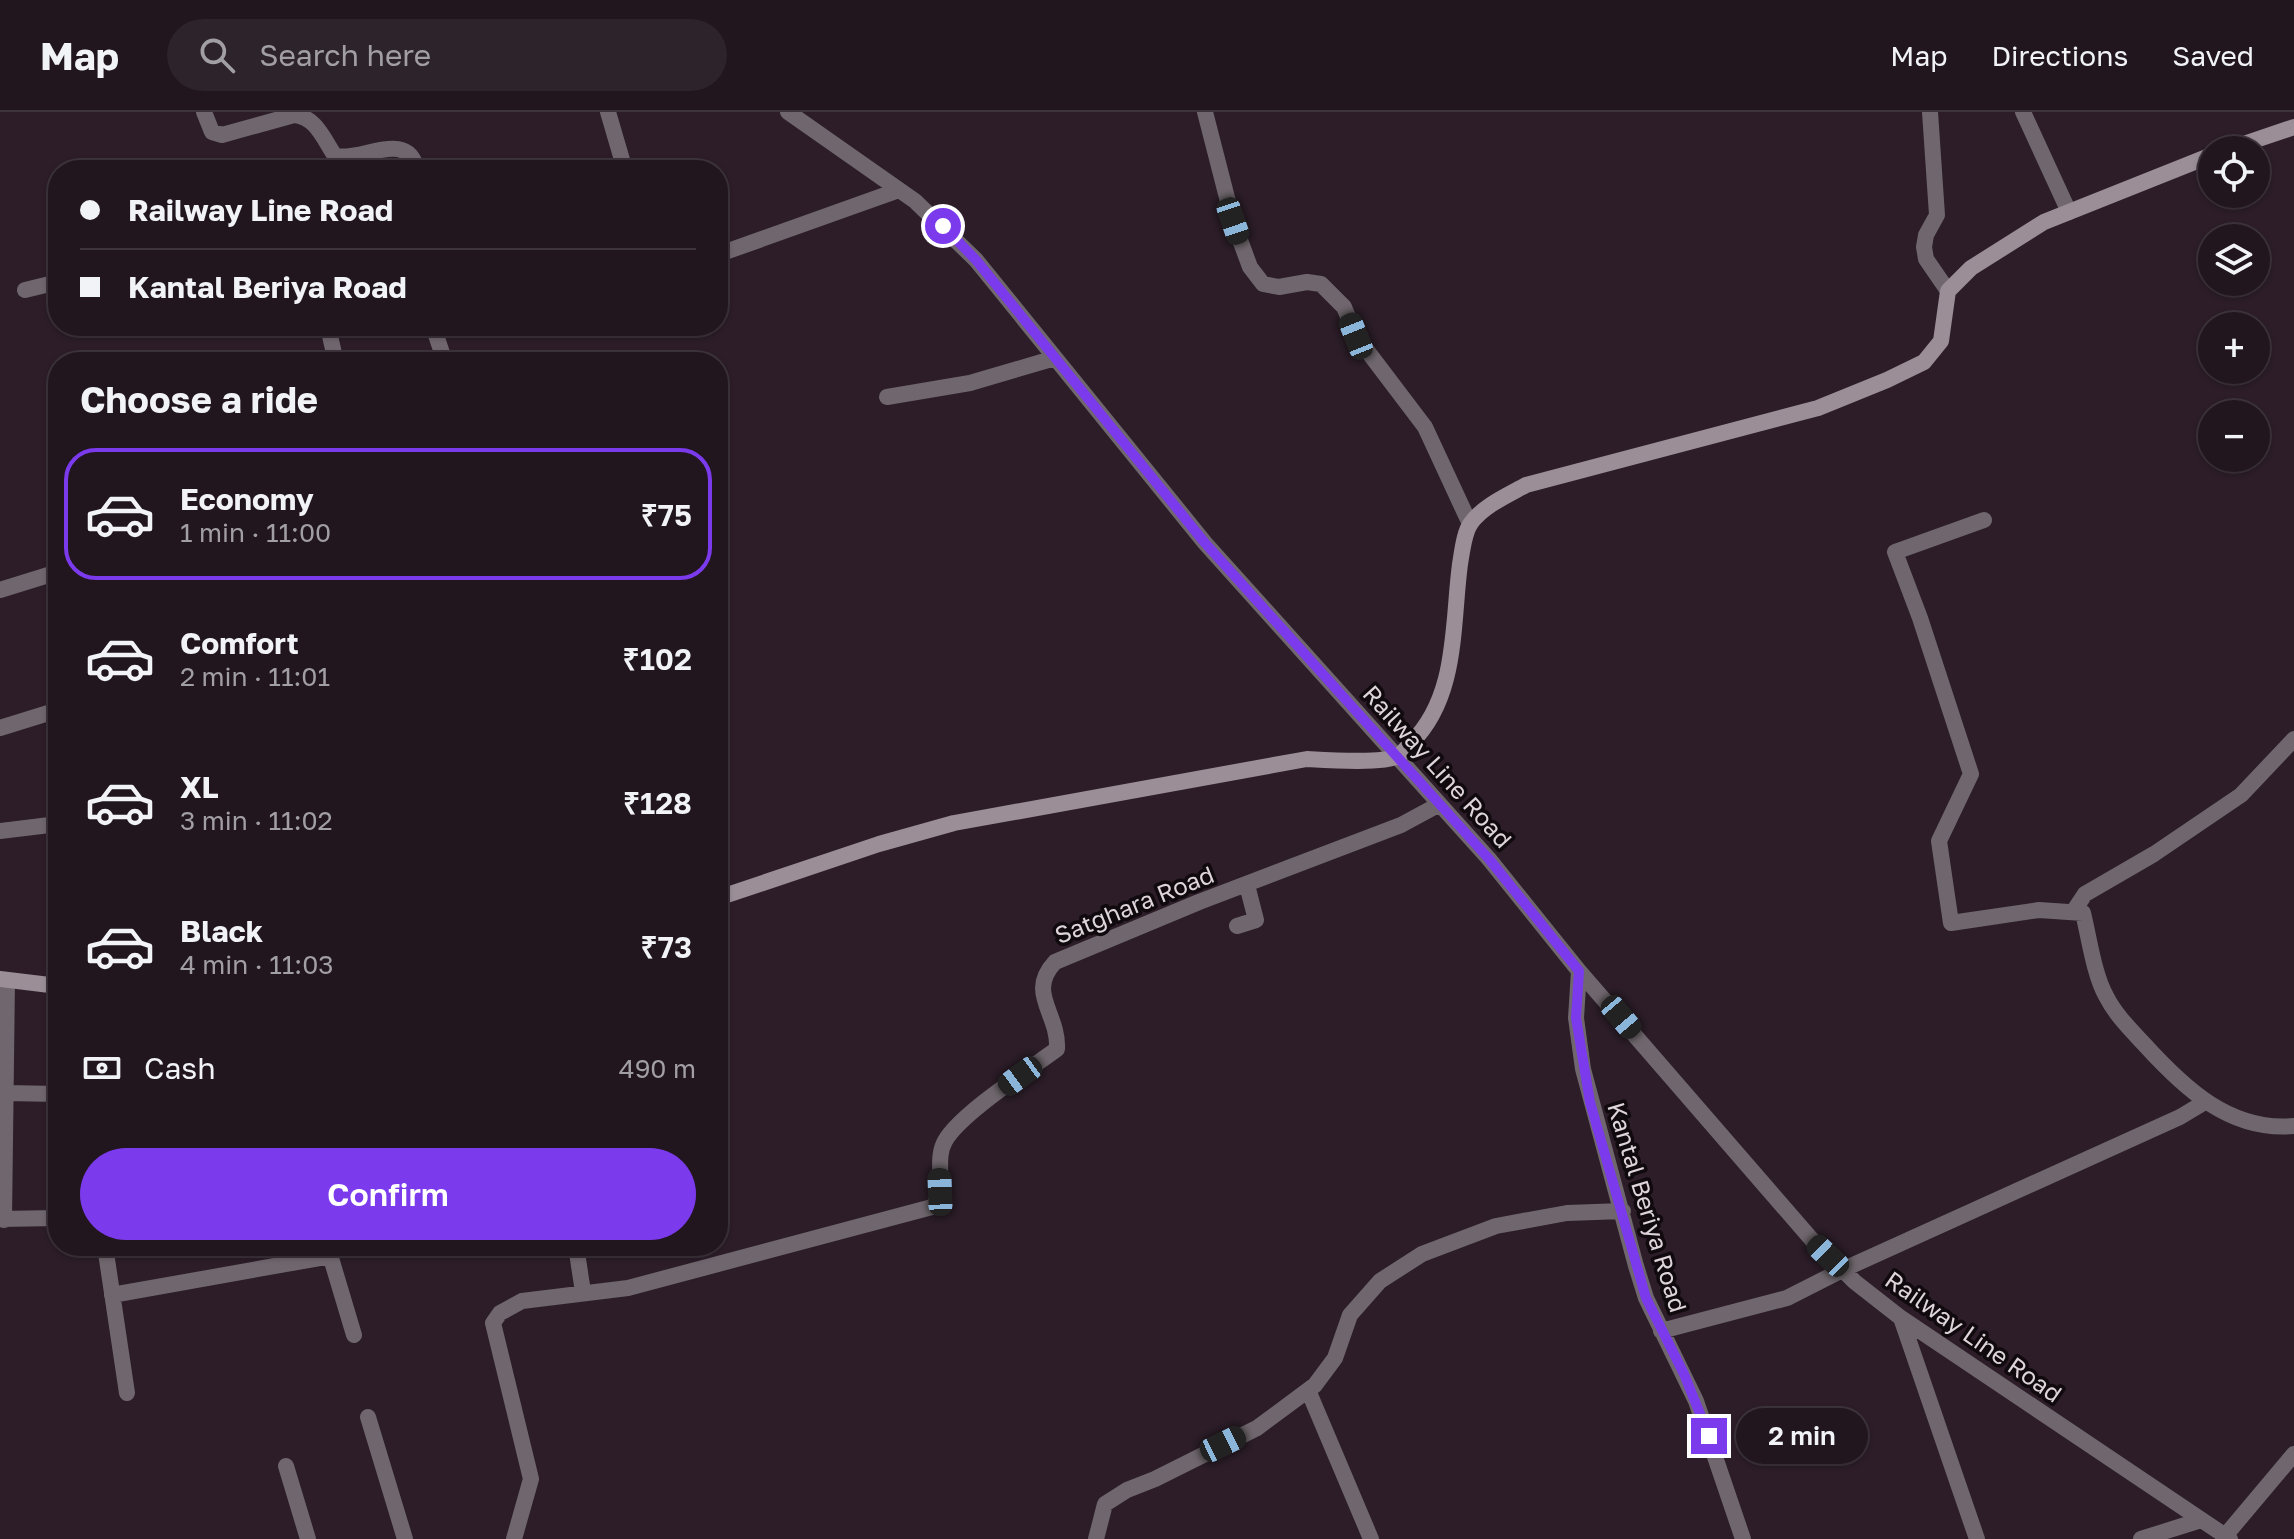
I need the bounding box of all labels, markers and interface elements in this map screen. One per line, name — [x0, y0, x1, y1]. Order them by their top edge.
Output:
search box — [167, 19, 727, 91]
text: Map — [40, 33, 119, 78]
icon: search — [195, 33, 239, 77]
text: Search here — [259, 37, 431, 73]
text: Map — [1890, 39, 1947, 72]
text: Directions — [1991, 39, 2128, 72]
text: Saved — [2172, 39, 2254, 72]
map controls — [2198, 136, 2270, 472]
button: locate — [2198, 136, 2270, 208]
text: Railway Line Road — [128, 192, 393, 228]
car — [1214, 194, 1252, 248]
route start — [925, 208, 961, 244]
button: layers — [2198, 224, 2270, 296]
text: Kantal Beriya Road — [128, 269, 407, 305]
car — [1336, 309, 1376, 363]
button: + — [2198, 312, 2270, 384]
text: Choose a ride — [80, 378, 318, 421]
button: − — [2198, 400, 2270, 472]
icon: car — [84, 478, 156, 550]
text: Economy — [180, 481, 314, 517]
text: ₹75 — [641, 497, 692, 533]
text: 1 min · 11:00 — [180, 517, 331, 548]
icon: car — [84, 622, 156, 694]
text: Comfort — [180, 625, 299, 661]
text: ₹102 — [623, 641, 692, 677]
text: 2 min · 11:01 — [180, 661, 330, 692]
street label: Railway Line Road — [1357, 679, 1519, 853]
icon: car — [84, 766, 156, 838]
text: XL — [180, 769, 219, 805]
text: ₹128 — [623, 785, 692, 821]
text: 3 min · 11:02 — [180, 805, 333, 836]
street label: Satghara Road — [1050, 859, 1218, 949]
icon: car — [84, 910, 156, 982]
text: Black — [180, 913, 263, 949]
text: ₹73 — [641, 929, 692, 965]
text: 4 min · 11:03 — [180, 949, 333, 980]
car — [1596, 991, 1646, 1043]
icon: cash — [80, 1046, 124, 1090]
text: Cash — [144, 1050, 216, 1086]
car — [994, 1052, 1046, 1100]
text: 490 m — [619, 1053, 696, 1084]
street label: Kantal Beriya Road — [1602, 1098, 1694, 1316]
button: Confirm — [80, 1148, 696, 1240]
car — [927, 1168, 953, 1216]
car — [1802, 1231, 1854, 1281]
street label: Railway Line Road — [1880, 1264, 2068, 1408]
callout: 2 min — [1737, 1408, 1869, 1464]
route end — [1691, 1418, 1727, 1454]
text: 2 min — [1768, 1420, 1836, 1451]
car — [1196, 1423, 1250, 1465]

